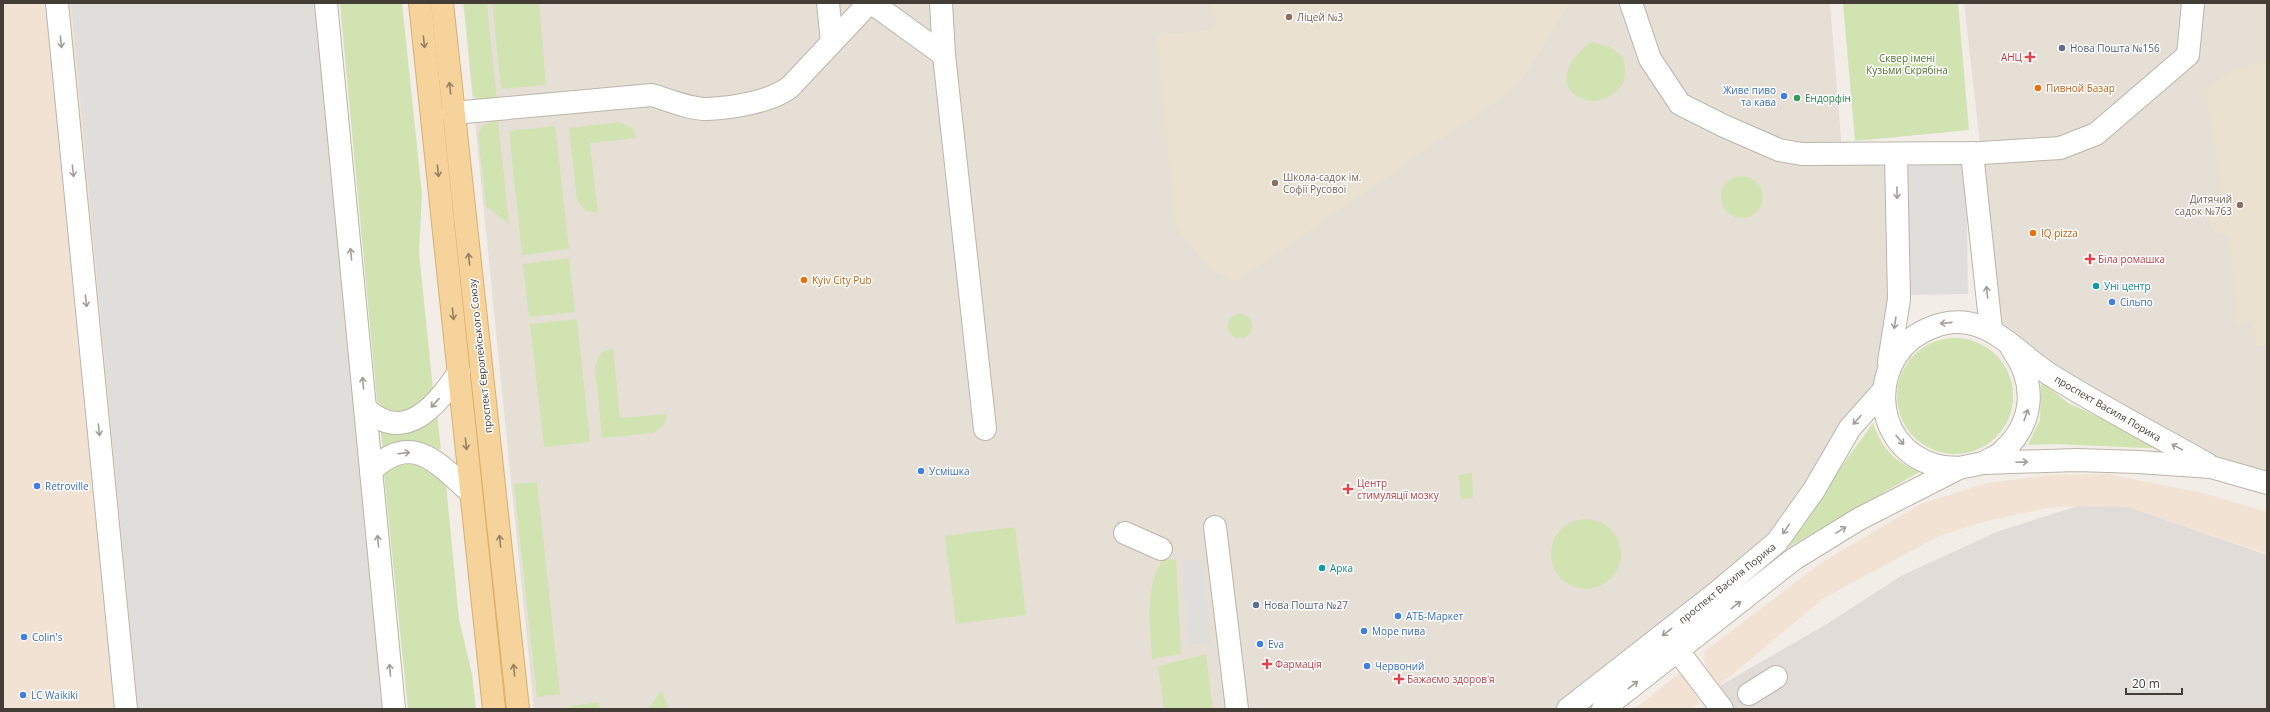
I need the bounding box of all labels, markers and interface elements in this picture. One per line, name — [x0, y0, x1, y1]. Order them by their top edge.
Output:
place label: Ліцей №3 — [1297, 10, 1344, 24]
marker: Ліцей №3 — [1284, 12, 1294, 22]
one-way arrow — [57, 35, 64, 48]
one-way arrow — [420, 35, 428, 48]
place label: Нова Пошта №156 — [2070, 41, 2160, 55]
marker: Нова Пошта №156 — [2057, 43, 2067, 53]
place label: АНЦ — [2001, 50, 2023, 64]
park label: Сквер імені Кузьми Скрябіна — [1866, 51, 1948, 77]
marker: АНЦ — [2025, 52, 2035, 62]
place label: Пивной Базар — [2046, 81, 2115, 95]
one-way arrow — [447, 82, 454, 95]
place label: Живе пиво та кава — [1723, 83, 1776, 109]
marker: Пивной Базар — [2033, 83, 2043, 93]
marker: Живе пиво та кава — [1779, 91, 1789, 101]
place label: Ендорфін — [1805, 91, 1851, 105]
marker: Ендорфін — [1792, 93, 1802, 103]
one-way arrow — [70, 164, 77, 177]
one-way arrow — [434, 164, 441, 177]
place label: Школа-садок ім. Софії Русової — [1283, 170, 1361, 196]
marker: Школа-садок ім. Софії Русової — [1270, 178, 1280, 188]
one-way arrow — [1893, 186, 1901, 199]
place label: Дитячий садок №763 — [2175, 192, 2232, 218]
marker: Дитячий садок №763 — [2235, 200, 2245, 210]
place label: IQ pizza — [2041, 226, 2078, 240]
marker: IQ pizza — [2028, 228, 2038, 238]
one-way arrow — [347, 248, 354, 261]
place label: Біла ромашка — [2098, 252, 2165, 266]
one-way arrow — [465, 253, 473, 266]
marker: Біла ромашка — [2085, 254, 2095, 264]
place label: Kyiv City Pub — [812, 273, 872, 287]
marker: Kyiv City Pub — [799, 275, 809, 285]
street label: проспект Європейського Союзу — [465, 277, 495, 434]
place label: Уні центр — [2104, 279, 2151, 293]
marker: Уні центр — [2091, 281, 2101, 291]
one-way arrow — [1983, 286, 1991, 299]
one-way arrow — [82, 294, 90, 307]
place label: Сільпо — [2120, 295, 2153, 309]
marker: Сільпо — [2107, 297, 2117, 307]
one-way arrow — [449, 307, 456, 320]
one-way arrow — [1891, 316, 1899, 329]
one-way arrow — [1940, 320, 1953, 327]
street label: проспект Василя Порика — [2052, 372, 2164, 444]
one-way arrow — [359, 377, 367, 390]
one-way arrow — [431, 397, 440, 407]
one-way arrow — [2023, 409, 2030, 422]
one-way arrow — [1852, 415, 1862, 425]
one-way arrow — [95, 423, 102, 436]
one-way arrow — [1895, 435, 1904, 445]
one-way arrow — [463, 437, 470, 450]
one-way arrow — [2171, 443, 2183, 451]
one-way arrow — [397, 449, 410, 457]
one-way arrow — [2015, 458, 2028, 466]
place label: Усмішка — [929, 464, 969, 478]
marker: Усмішка — [916, 466, 926, 476]
place label: Центр стимуляції мозку — [1357, 476, 1440, 502]
place label: Retroville — [45, 479, 89, 493]
marker: Retroville — [32, 481, 42, 491]
marker: Центр стимуляції мозку — [1342, 483, 1354, 495]
one-way arrow — [1782, 524, 1790, 535]
one-way arrow — [1835, 525, 1847, 533]
one-way arrow — [374, 535, 382, 548]
one-way arrow — [496, 535, 503, 548]
street label: проспект Василя Порика — [1676, 540, 1778, 626]
place label: Арка — [1330, 561, 1353, 575]
marker: Арка — [1317, 563, 1327, 573]
place label: Нова Пошта №27 — [1264, 598, 1348, 612]
marker: Нова Пошта №27 — [1251, 600, 1261, 610]
one-way arrow — [1730, 601, 1741, 609]
place label: АТБ-Маркет — [1406, 609, 1464, 623]
marker: АТБ-Маркет — [1393, 611, 1403, 621]
place label: Море пива — [1372, 624, 1425, 638]
marker: Море пива — [1359, 626, 1369, 636]
one-way arrow — [1661, 627, 1672, 636]
place label: Colin's — [32, 630, 63, 644]
marker: Colin's — [19, 632, 29, 642]
place label: Eva — [1268, 637, 1284, 651]
marker: Eva — [1255, 639, 1265, 649]
place label: Фармація — [1275, 657, 1322, 671]
marker: Фармація — [1262, 659, 1272, 669]
place label: Червоний — [1375, 659, 1424, 673]
marker: Червоний — [1362, 661, 1372, 671]
one-way arrow — [387, 664, 394, 677]
one-way arrow — [510, 664, 517, 677]
scale bar — [2126, 670, 2182, 696]
place label: Бажаємо здоров'я — [1407, 672, 1495, 686]
marker: Бажаємо здоров'я — [1394, 674, 1404, 684]
text: 20 m — [2132, 675, 2160, 692]
one-way arrow — [1628, 681, 1639, 690]
place label: LC Waikiki — [31, 688, 78, 702]
marker: LC Waikiki — [18, 690, 28, 700]

